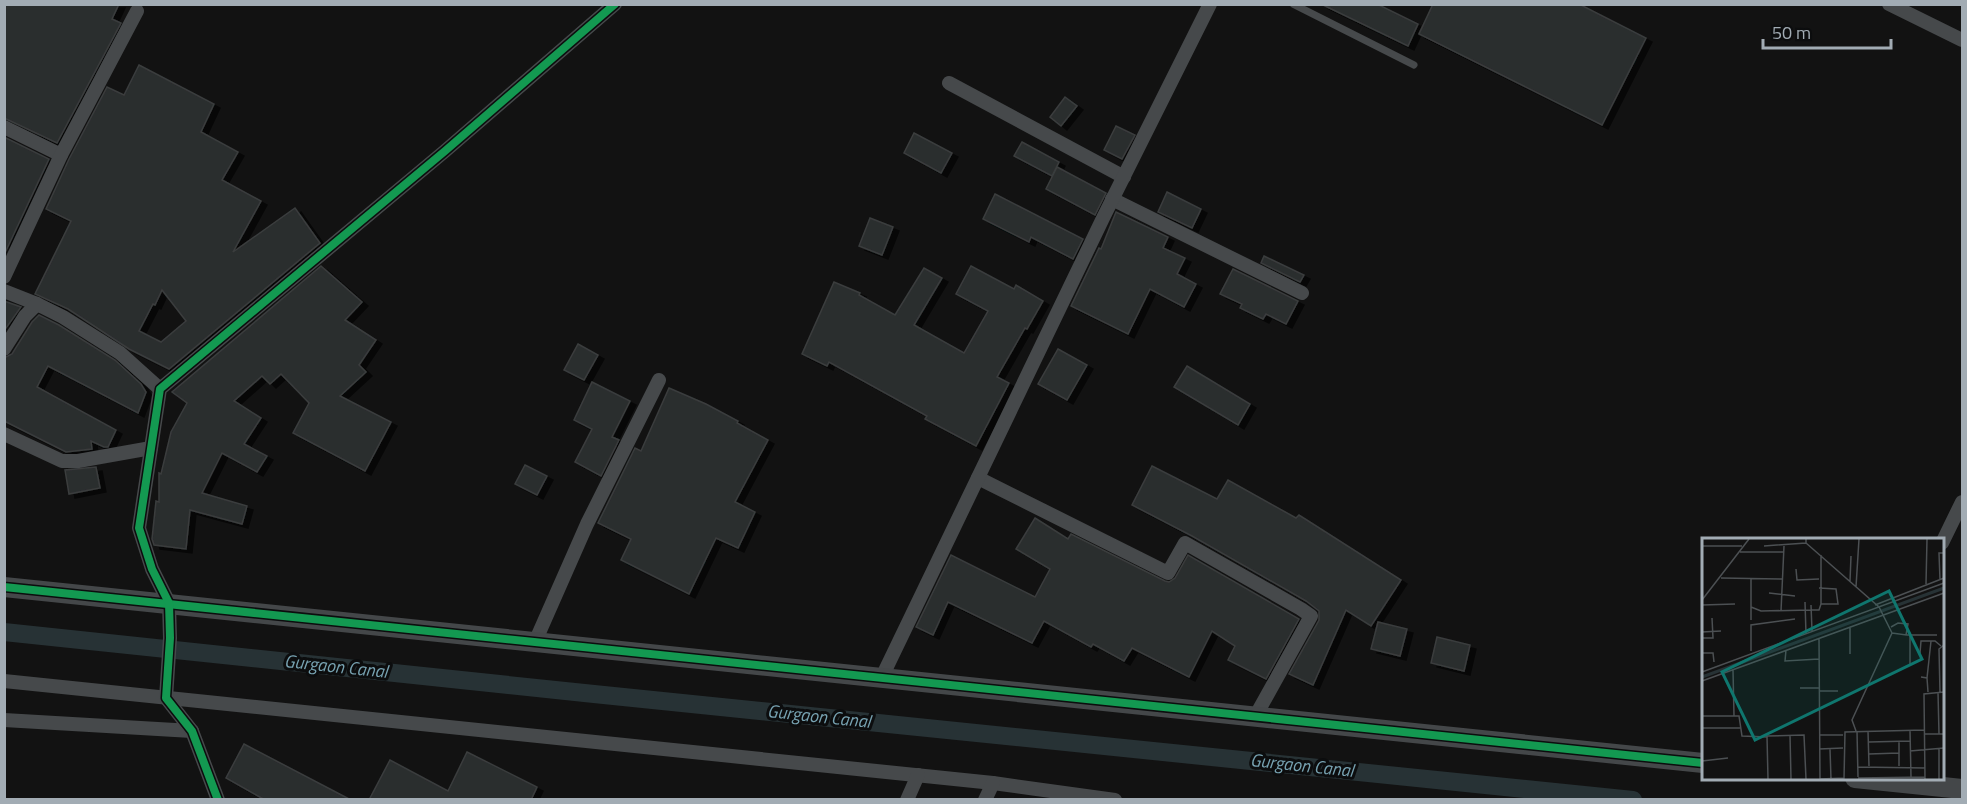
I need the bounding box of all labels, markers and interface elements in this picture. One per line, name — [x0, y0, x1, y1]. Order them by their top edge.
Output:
scale bar — [1763, 12, 1890, 50]
text: 50 m — [1772, 19, 1811, 46]
inset map — [1702, 538, 1943, 780]
water label: Gurgaon Canal — [283, 647, 391, 685]
water label: Gurgaon Canal — [766, 697, 874, 735]
water label: Gurgaon Canal — [1249, 746, 1357, 784]

